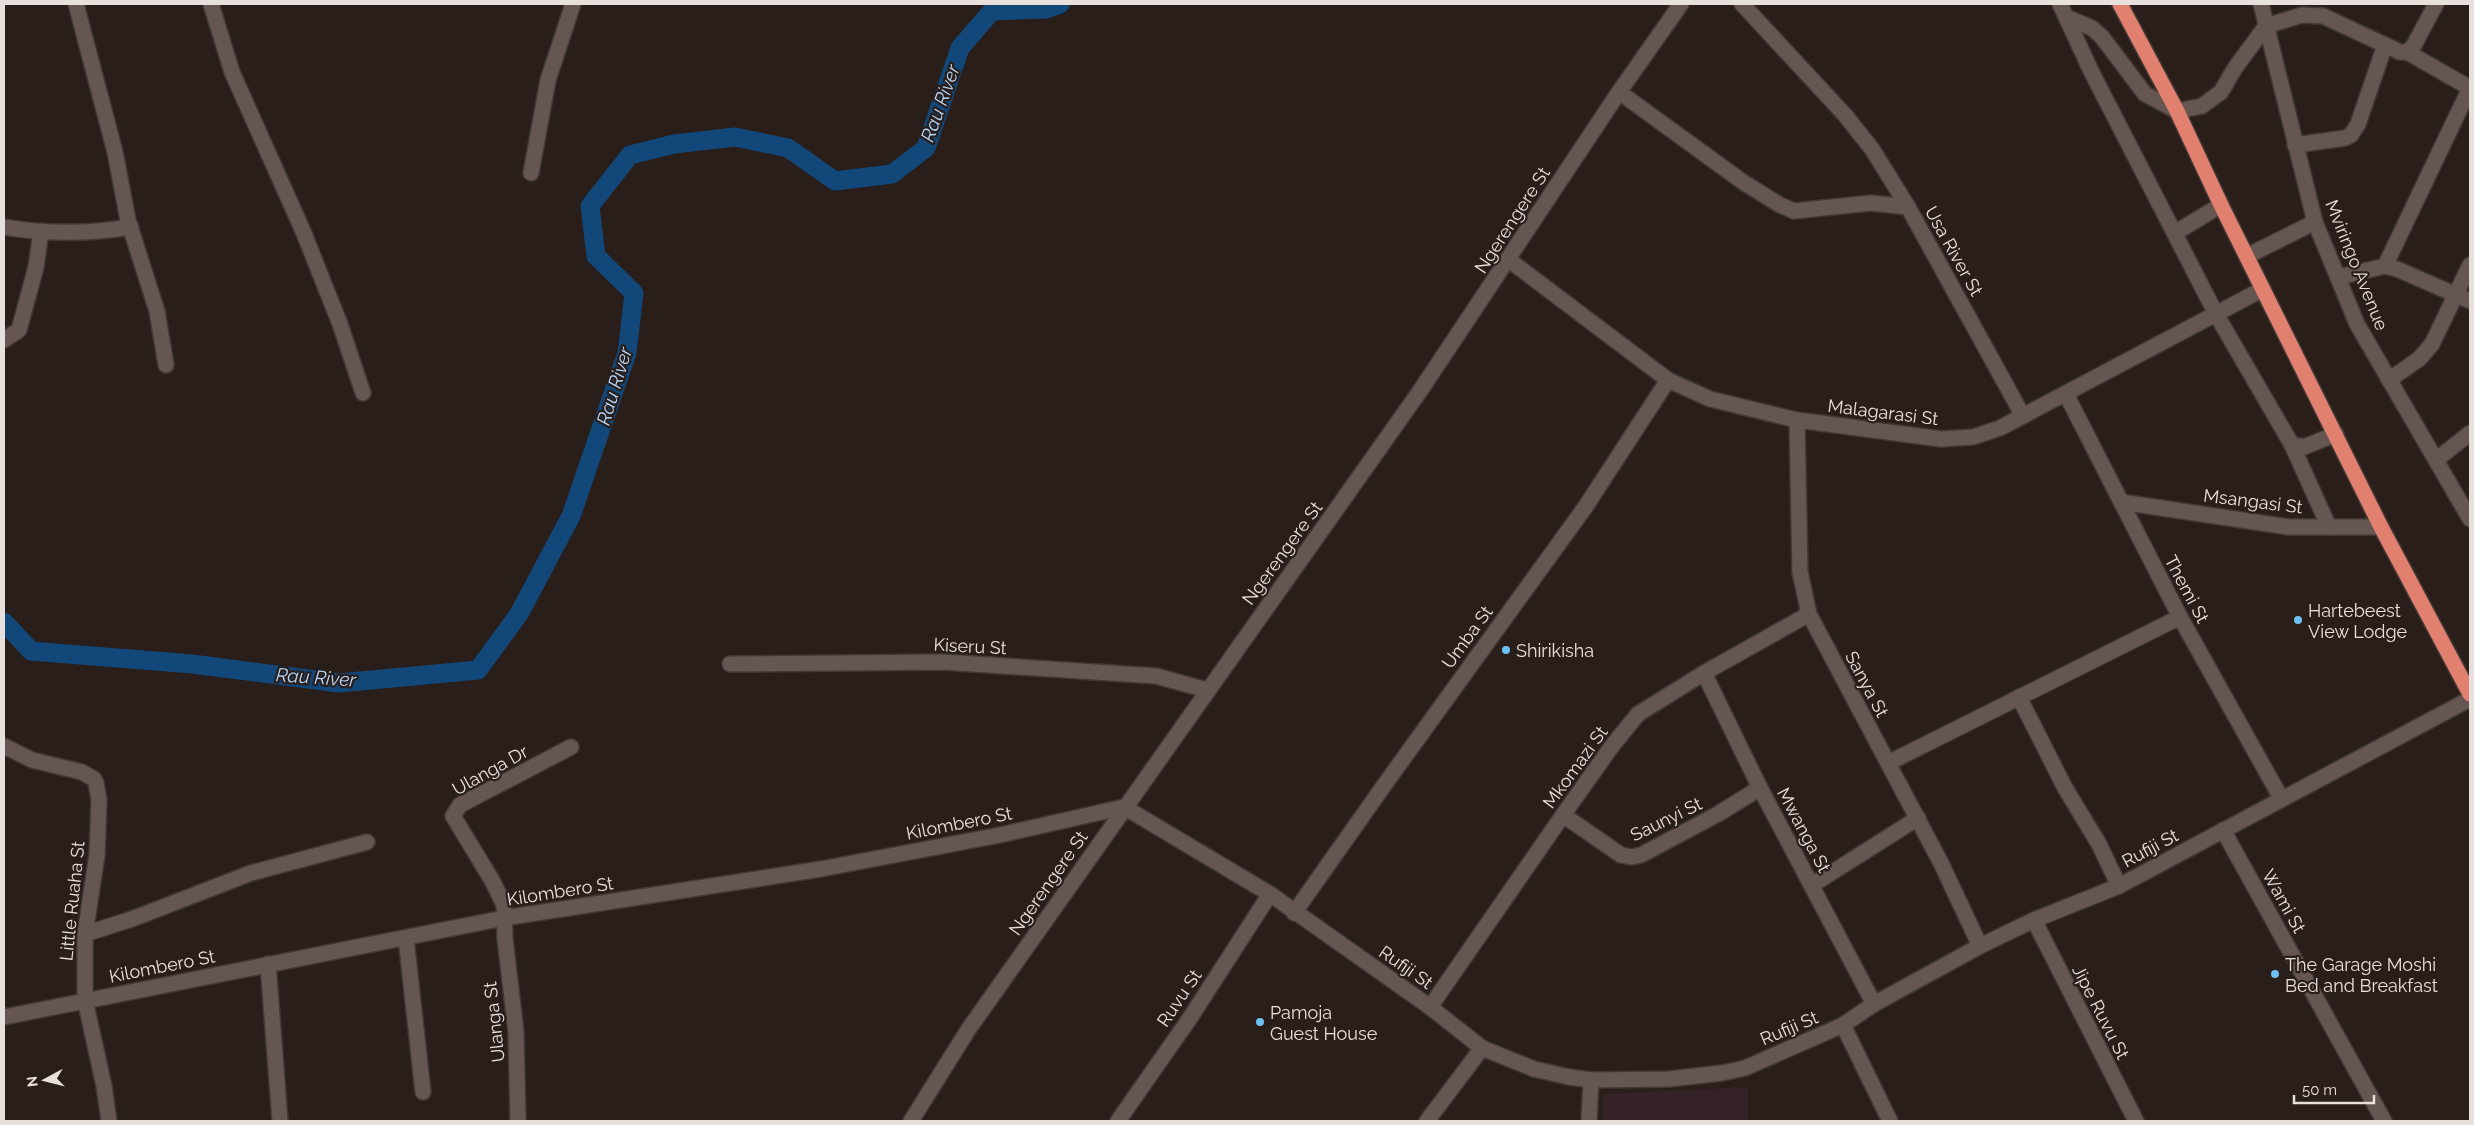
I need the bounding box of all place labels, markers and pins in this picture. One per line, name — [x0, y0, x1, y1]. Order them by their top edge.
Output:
place label: Hartebeest View Lodge — [2308, 600, 2408, 642]
marker: Hartebeest View Lodge — [2292, 614, 2304, 626]
place label: Shirikisha — [1516, 640, 1594, 661]
marker: Shirikisha — [1500, 644, 1512, 656]
place label: The Garage Moshi Bed and Breakfast — [2285, 954, 2438, 996]
marker: The Garage Moshi Bed and Breakfast — [2269, 968, 2281, 980]
place label: Pamoja Guest House — [1270, 1002, 1378, 1044]
marker: Pamoja Guest House — [1254, 1016, 1266, 1028]

